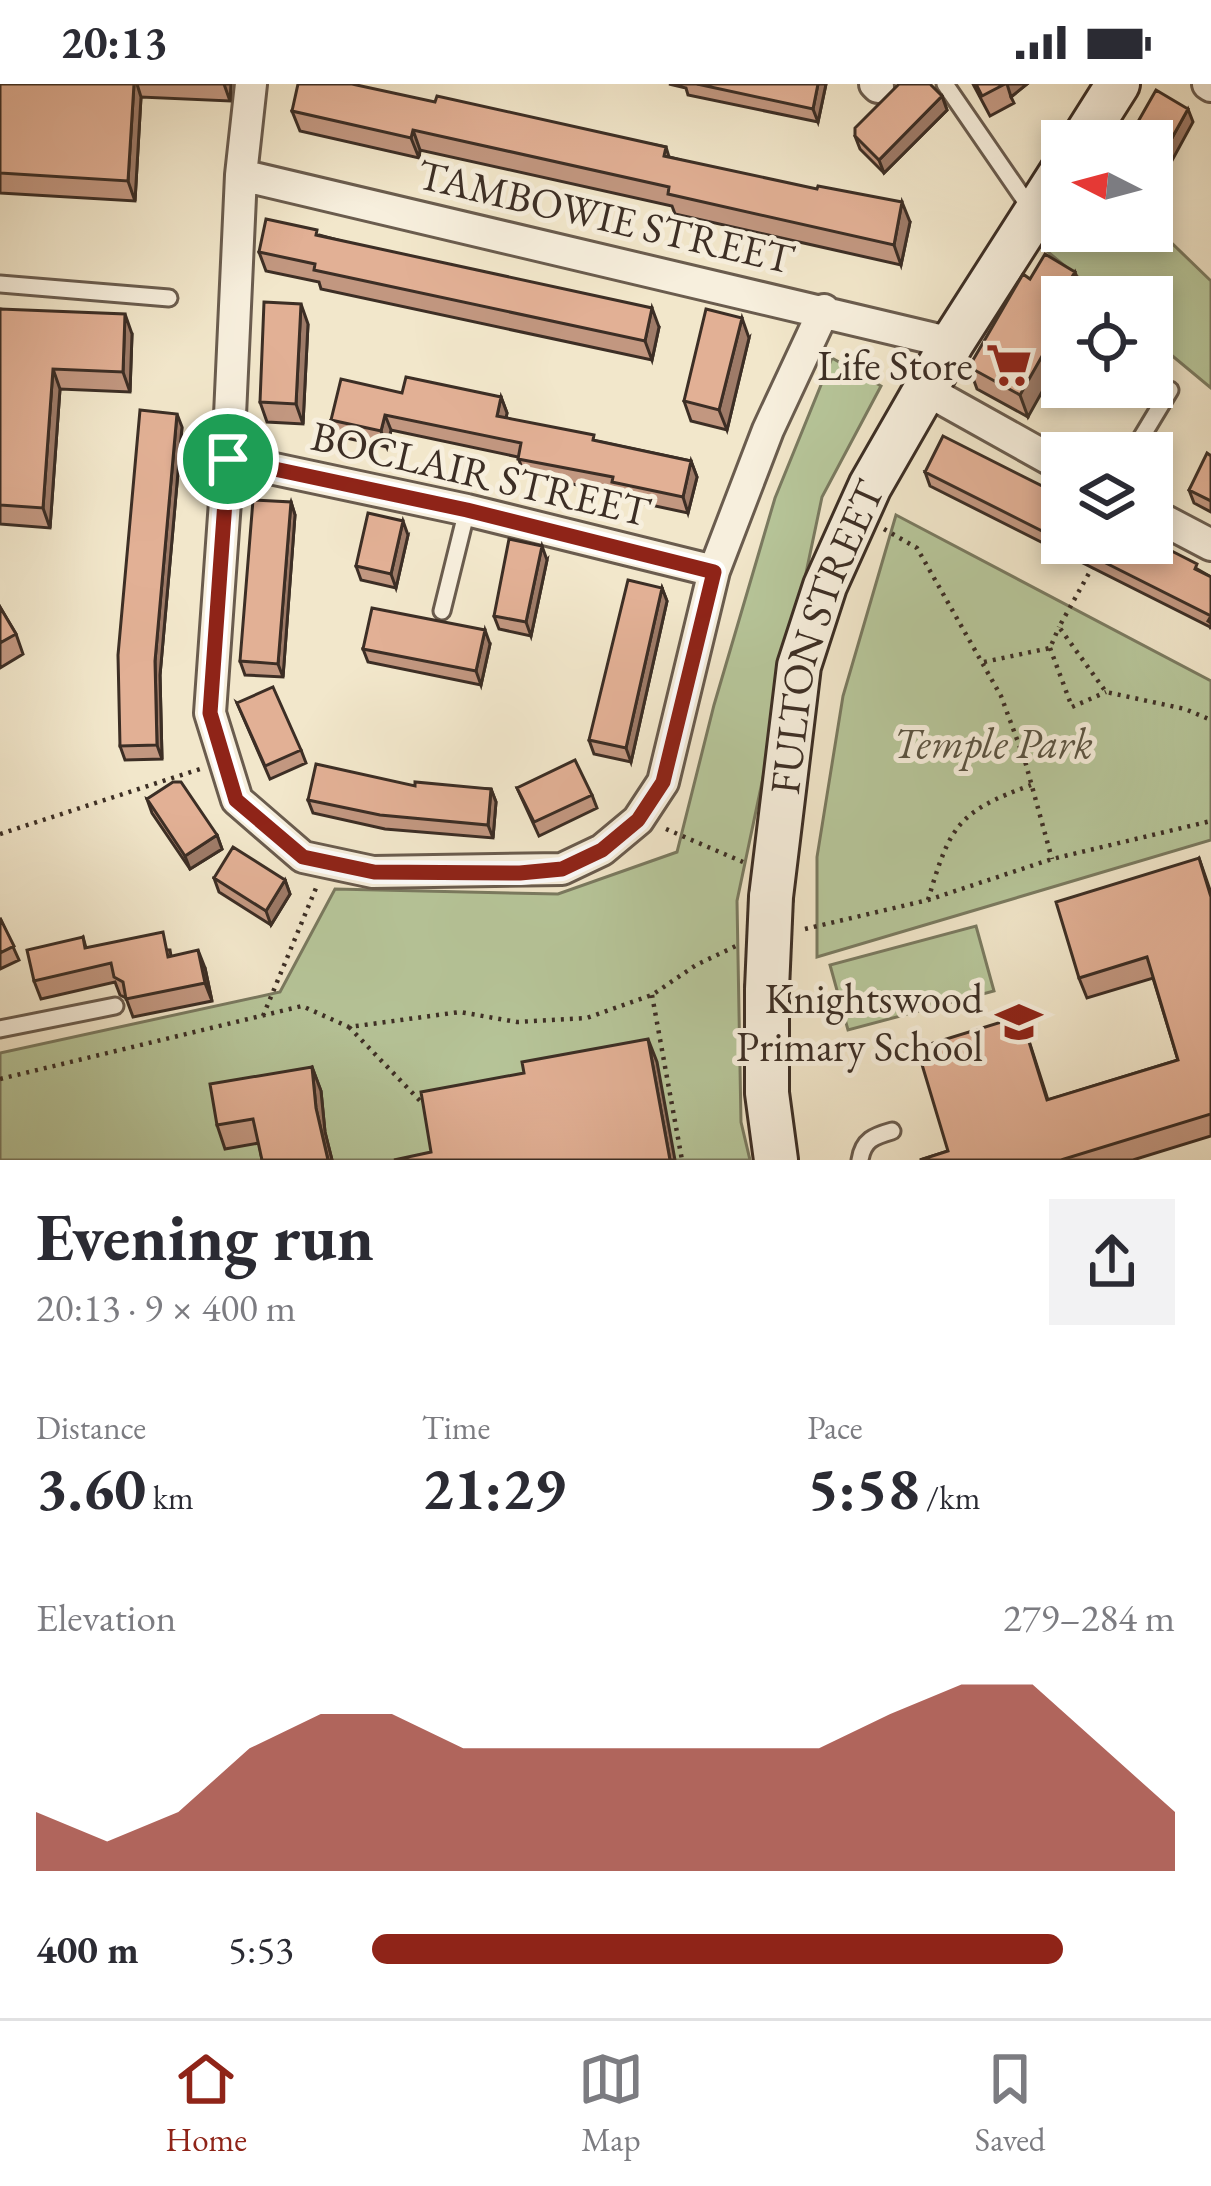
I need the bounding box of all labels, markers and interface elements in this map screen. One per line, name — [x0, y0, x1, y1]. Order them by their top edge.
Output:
text: 20:13 — [60, 13, 168, 71]
north arrow — [1041, 120, 1173, 252]
map controls — [1041, 120, 1173, 564]
street label: TAMBOWIE STREET — [412, 146, 800, 287]
button: locate — [1041, 276, 1173, 408]
place label: Life Store — [817, 338, 973, 393]
supermarket icon: Life Store — [984, 340, 1034, 390]
pin — [177, 408, 279, 510]
street label: BOCLAIR STREET — [306, 408, 656, 539]
icon: arrive — [195, 426, 261, 492]
button: layers — [1041, 432, 1173, 564]
street label: FULTON STREET — [757, 471, 897, 797]
park label: Temple Park — [893, 716, 1093, 771]
place label: Knightswood Primary School — [736, 971, 984, 1074]
school or university icon: Knightswood Primary School — [994, 997, 1044, 1047]
text: Evening run — [36, 1194, 374, 1280]
button: share — [1049, 1199, 1175, 1325]
text: 20:13 · 9 × 400 m — [36, 1282, 296, 1333]
text: Distance — [36, 1406, 146, 1449]
text: Time — [422, 1406, 490, 1449]
text: Pace — [807, 1406, 863, 1449]
text: 3.60 — [36, 1449, 146, 1527]
text: 21:29 — [422, 1449, 566, 1527]
text: 5:58 — [807, 1449, 919, 1527]
text: km — [146, 1476, 194, 1519]
text: /km — [919, 1476, 980, 1519]
text: Elevation — [36, 1592, 176, 1643]
text: 279–284 m — [1003, 1592, 1175, 1643]
text: 400 m — [36, 1924, 139, 1975]
text: 5:53 — [228, 1924, 294, 1975]
tab: Home — [165, 2046, 247, 2161]
tab: Map — [578, 2046, 644, 2161]
tab: Saved — [975, 2046, 1046, 2161]

